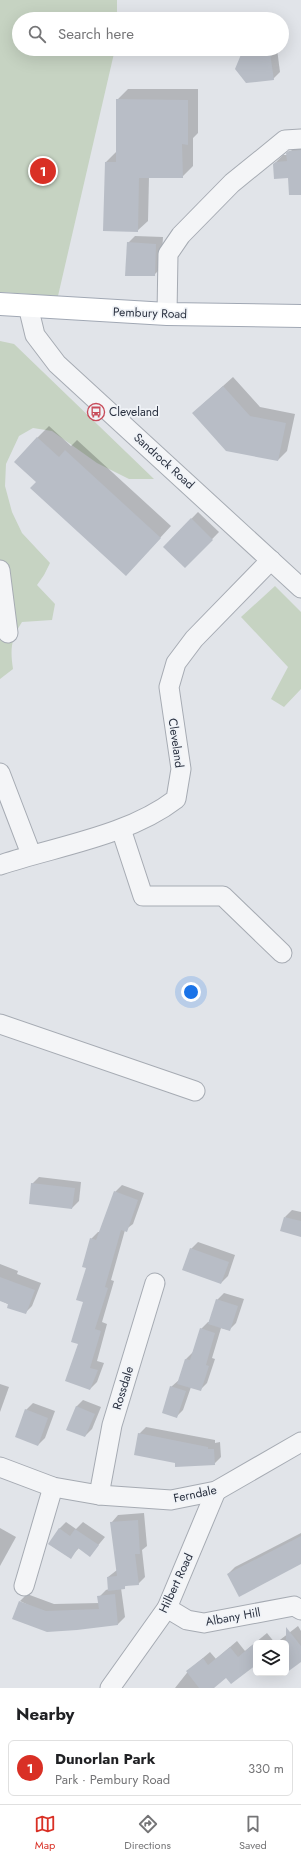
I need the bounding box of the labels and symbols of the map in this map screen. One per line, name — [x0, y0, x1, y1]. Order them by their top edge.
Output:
pin: 1 — [30, 156, 56, 186]
street label: Pembury Road — [113, 303, 187, 323]
bus stop icon: Cleveland — [86, 402, 106, 422]
place label: Cleveland — [109, 403, 159, 421]
street label: Sandrock Road — [130, 429, 198, 493]
street label: Cleveland — [164, 717, 188, 769]
your location — [181, 982, 201, 1002]
street label: Rossdale — [108, 1364, 138, 1412]
street label: Ferndale — [172, 1481, 218, 1507]
street label: Hilbert Road — [154, 1550, 198, 1616]
street label: Albany Hill — [204, 1603, 262, 1631]

